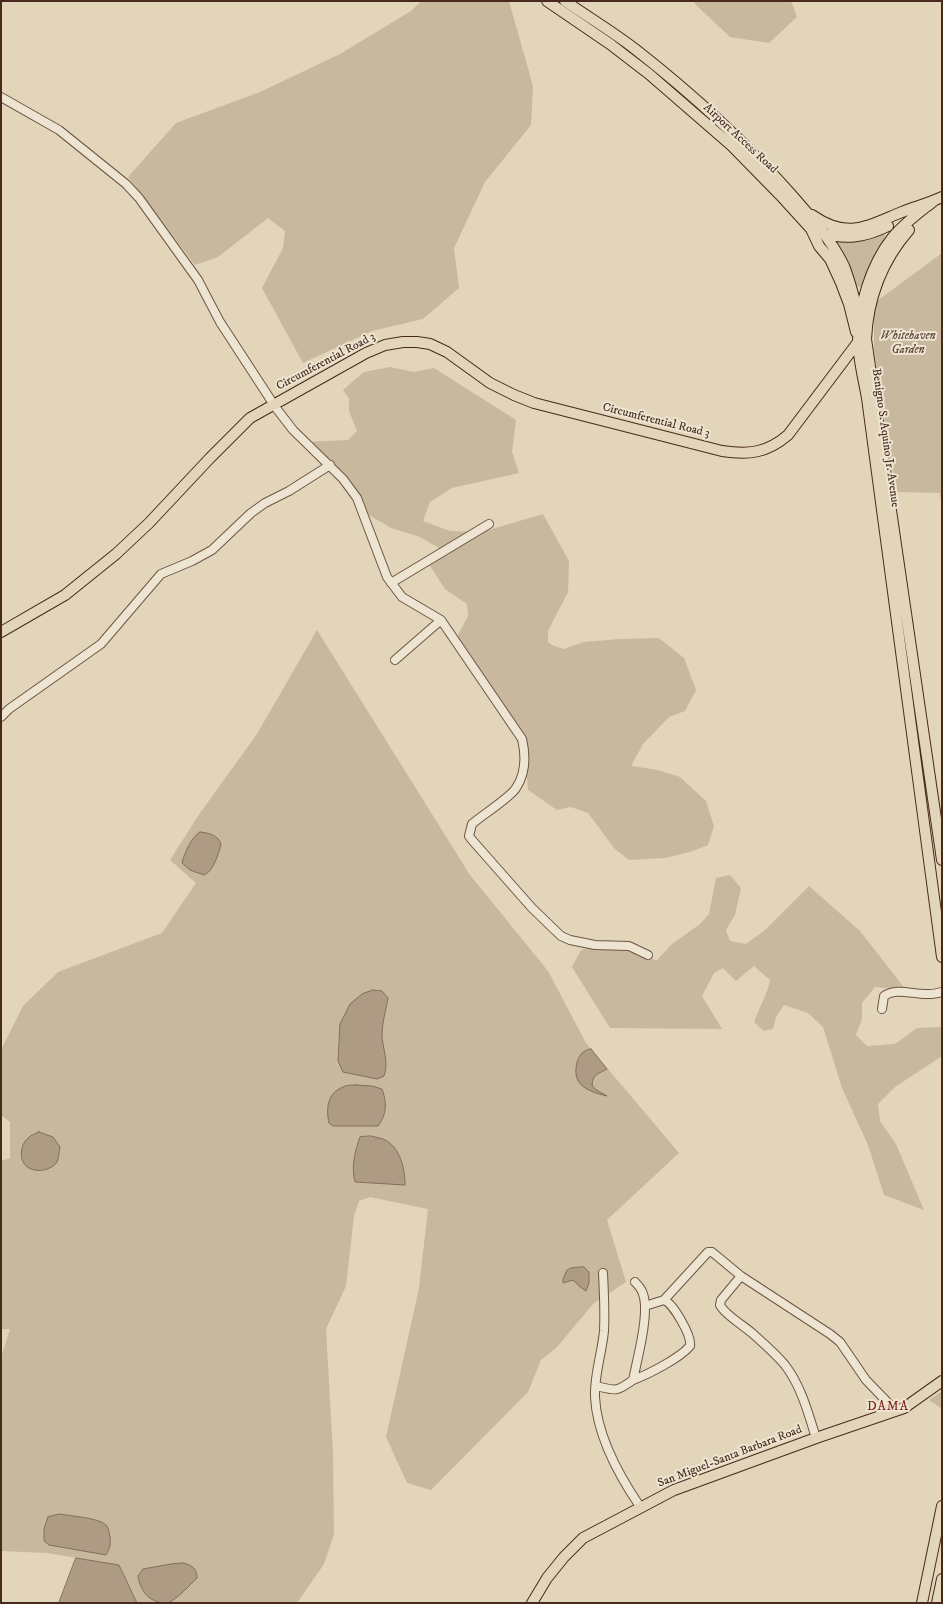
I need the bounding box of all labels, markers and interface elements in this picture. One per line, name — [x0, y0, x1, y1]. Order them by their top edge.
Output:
street label: Airport Access Road — [700, 101, 780, 177]
street label: Circumferential Road 3 — [274, 330, 378, 394]
park label: Whitehaven Garden — [880, 330, 936, 358]
street label: Benigno S. Aquino Jr. Avenue — [868, 368, 902, 508]
street label: Circumferential Road 3 — [601, 401, 711, 441]
district label: DAMA — [867, 1399, 909, 1415]
street label: San Miguel-Santa Barbara Road — [656, 1423, 804, 1491]

